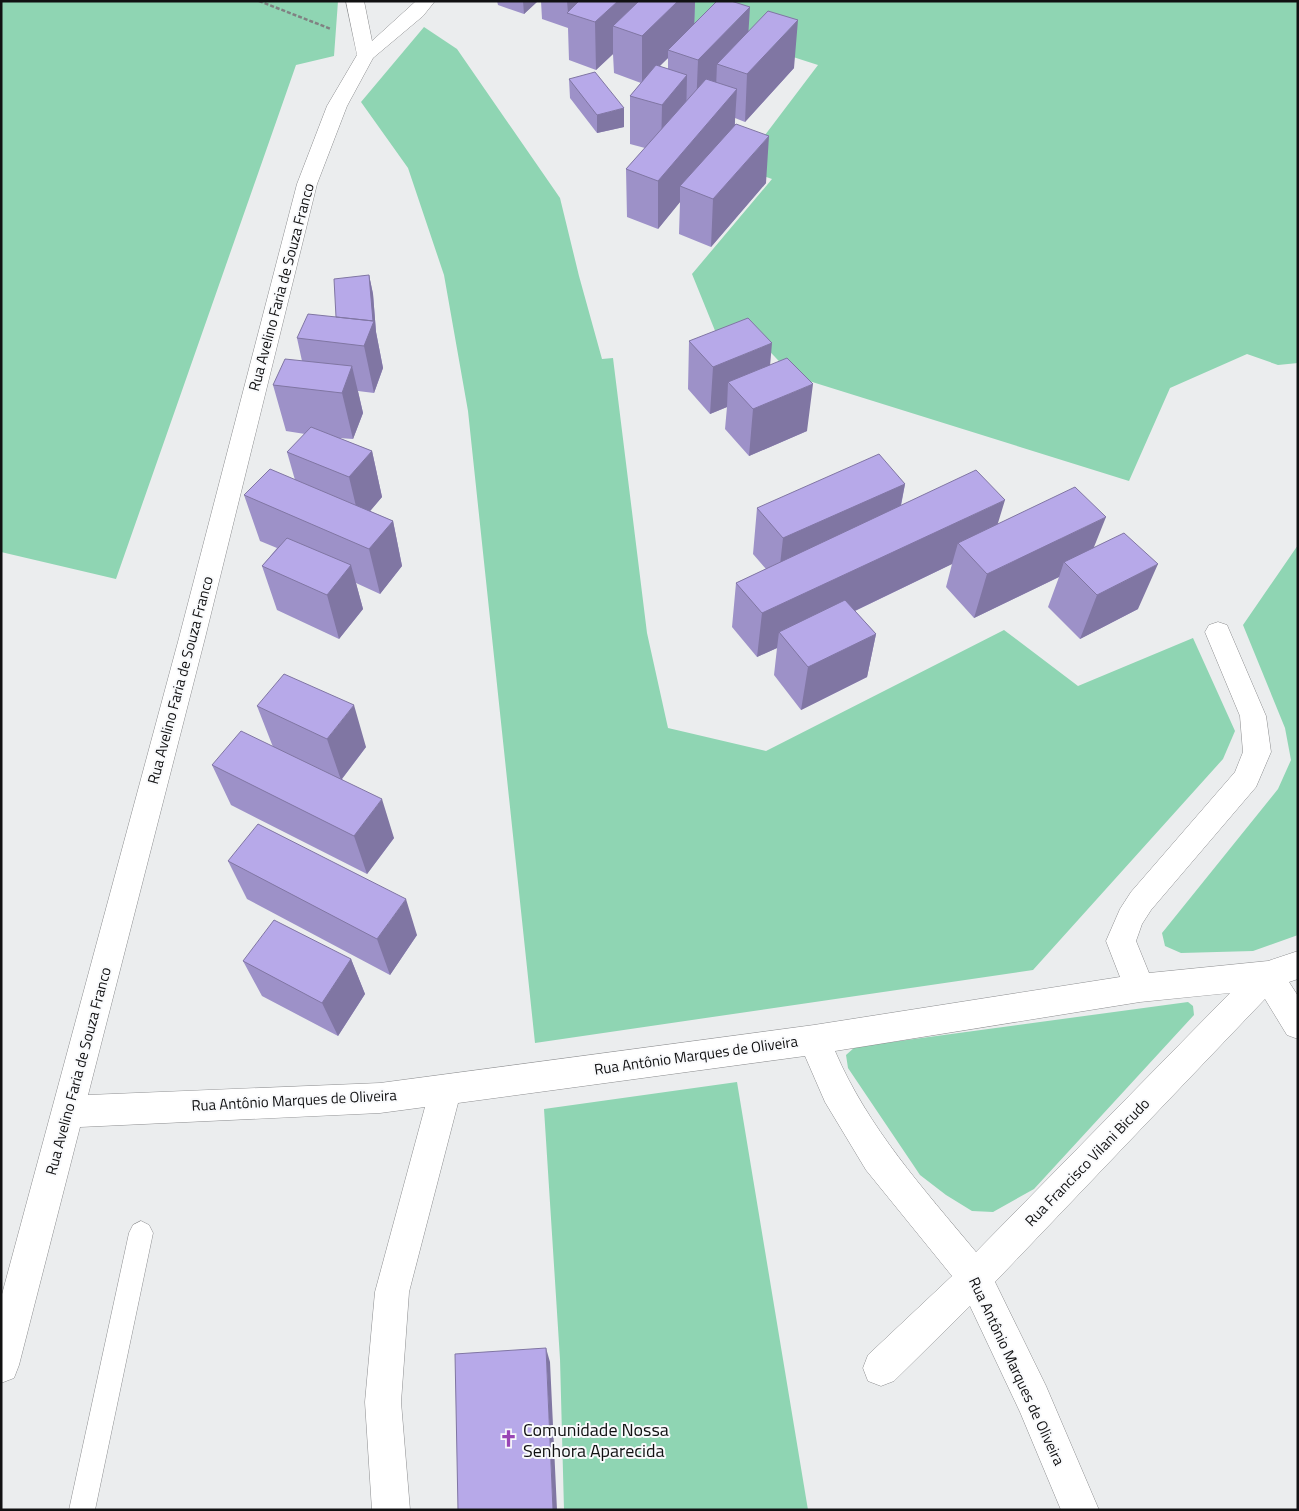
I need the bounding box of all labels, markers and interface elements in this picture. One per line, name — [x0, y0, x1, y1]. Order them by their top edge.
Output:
street label: Rua Avelino Faria de Souza Franco — [242, 180, 320, 394]
street label: Rua Avelino Faria de Souza Franco — [141, 573, 219, 787]
street label: Rua Avelino Faria de Souza Franco — [39, 964, 117, 1178]
street label: Rua Antônio Marques de Oliveira — [593, 1029, 800, 1081]
street label: Rua Antônio Marques de Oliveira — [191, 1083, 398, 1117]
street label: Rua Francisco Vilani Bicudo — [1019, 1092, 1155, 1232]
street label: Rua Antônio Marques de Oliveira — [963, 1273, 1071, 1469]
place label: Comunidade Nossa Senhora Aparecida — [523, 1416, 669, 1464]
church icon: Comunidade Nossa Senhora Aparecida — [499, 1429, 519, 1449]

